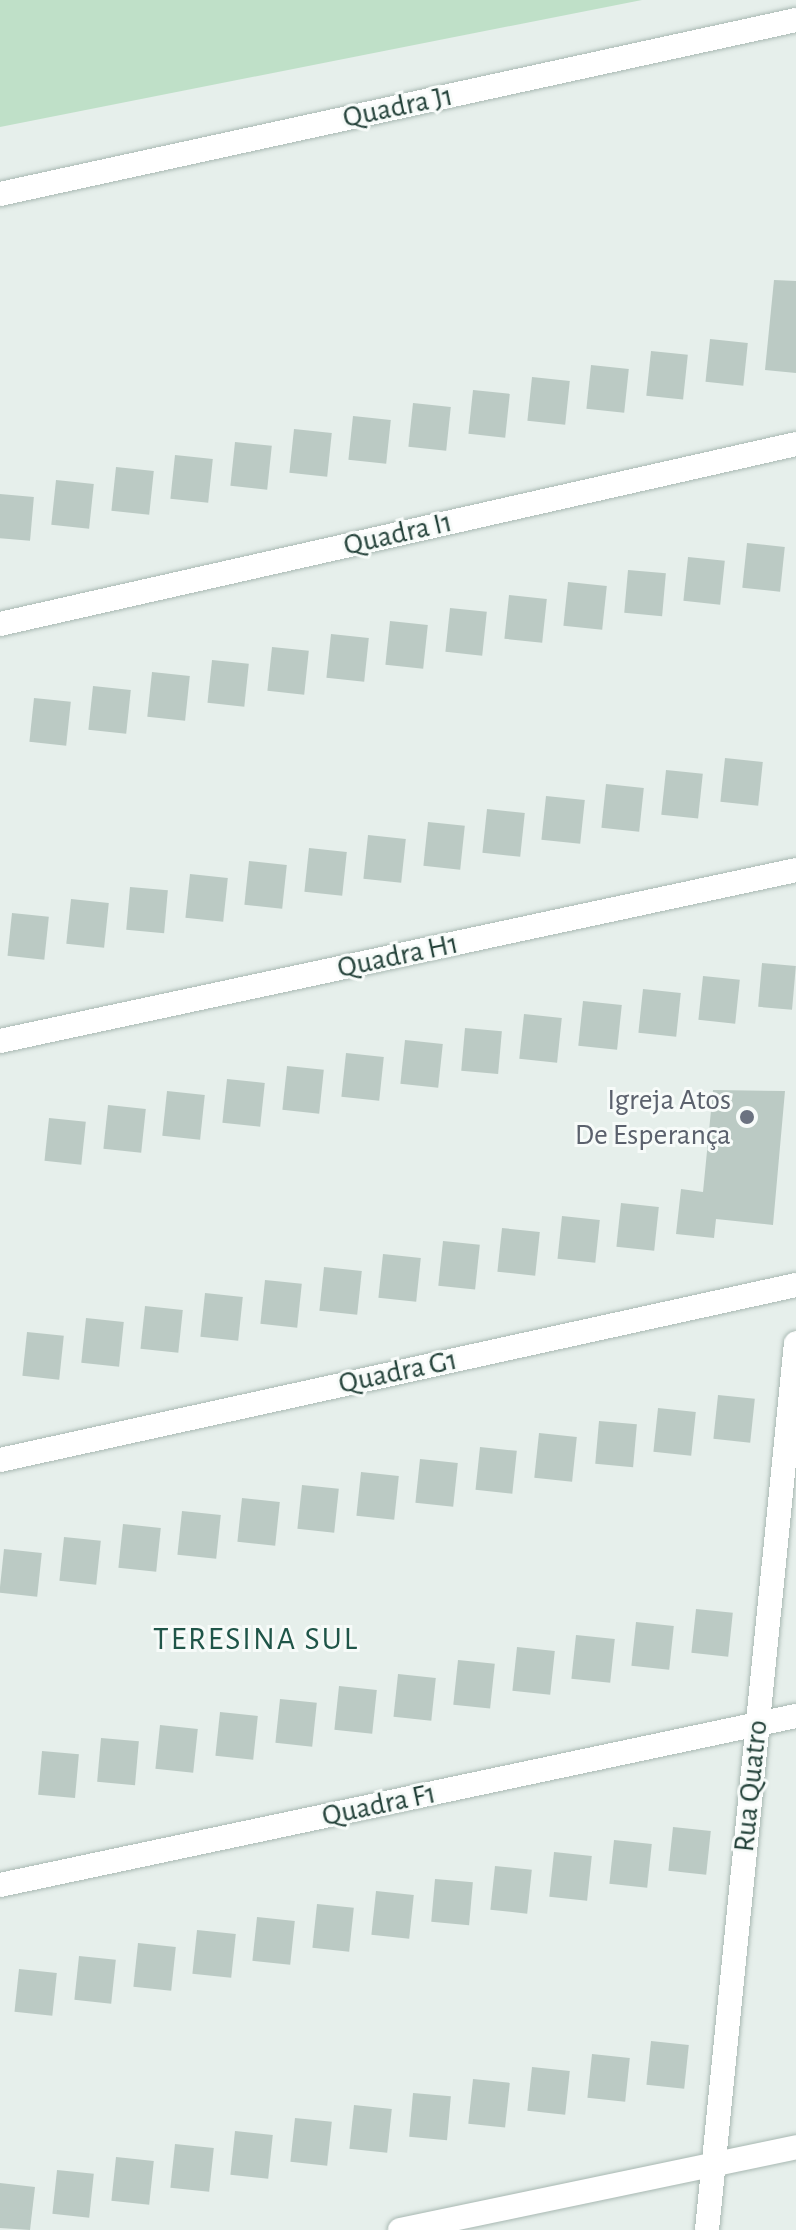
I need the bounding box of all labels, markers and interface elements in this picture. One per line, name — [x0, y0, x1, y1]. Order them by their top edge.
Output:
street label: Quadra J1 — [340, 78, 456, 136]
street label: Quadra I1 — [340, 504, 456, 564]
street label: Quadra H1 — [334, 926, 462, 986]
place label: Igreja Atos De Esperança — [575, 1082, 731, 1152]
marker: Igreja Atos De Esperança — [738, 1108, 756, 1126]
street label: Quadra G1 — [335, 1342, 461, 1402]
district label: TERESINA SUL — [153, 1620, 359, 1658]
street label: Rua Quatro — [726, 1718, 776, 1854]
street label: Quadra F1 — [319, 1775, 439, 1835]

